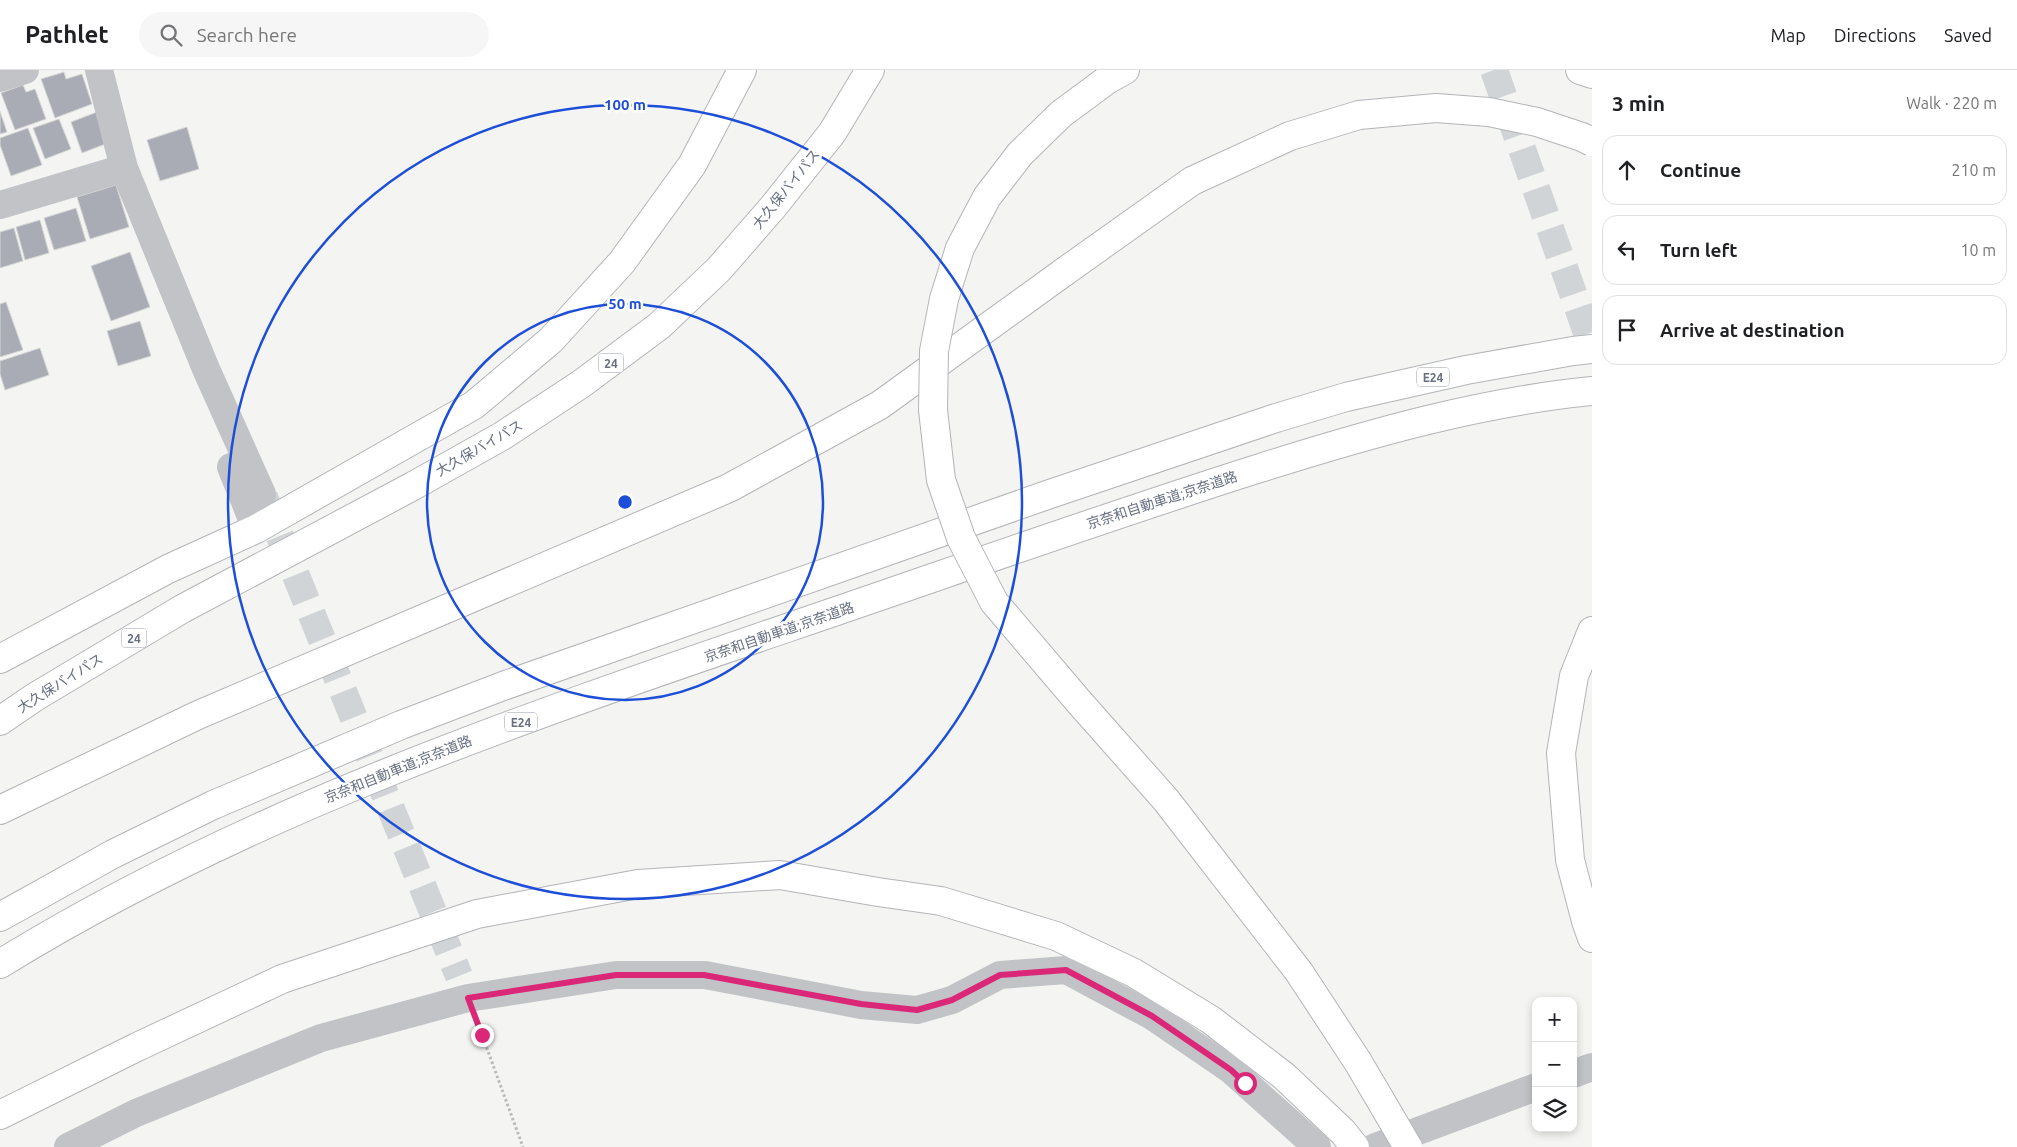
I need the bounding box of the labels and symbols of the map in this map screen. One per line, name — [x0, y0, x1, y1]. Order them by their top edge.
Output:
text: 100 m — [604, 96, 646, 113]
street label: 大久保バイパス — [749, 146, 823, 232]
text: 50 m — [608, 295, 642, 312]
road number: 24 — [598, 354, 624, 372]
road number: E24 — [1417, 368, 1449, 386]
street label: 大久保バイパス — [433, 417, 525, 479]
street label: 京奈和自動車道;京奈道路 — [1085, 468, 1239, 532]
centre of rings — [616, 493, 634, 511]
street label: 京奈和自動車道;京奈道路 — [702, 599, 856, 665]
road number: 24 — [122, 628, 146, 648]
street label: 大久保バイパス — [14, 650, 106, 716]
road number: E24 — [505, 712, 537, 732]
street label: 京奈和自動車道;京奈道路 — [322, 732, 474, 806]
route end — [471, 1024, 494, 1047]
route start — [1234, 1072, 1257, 1095]

